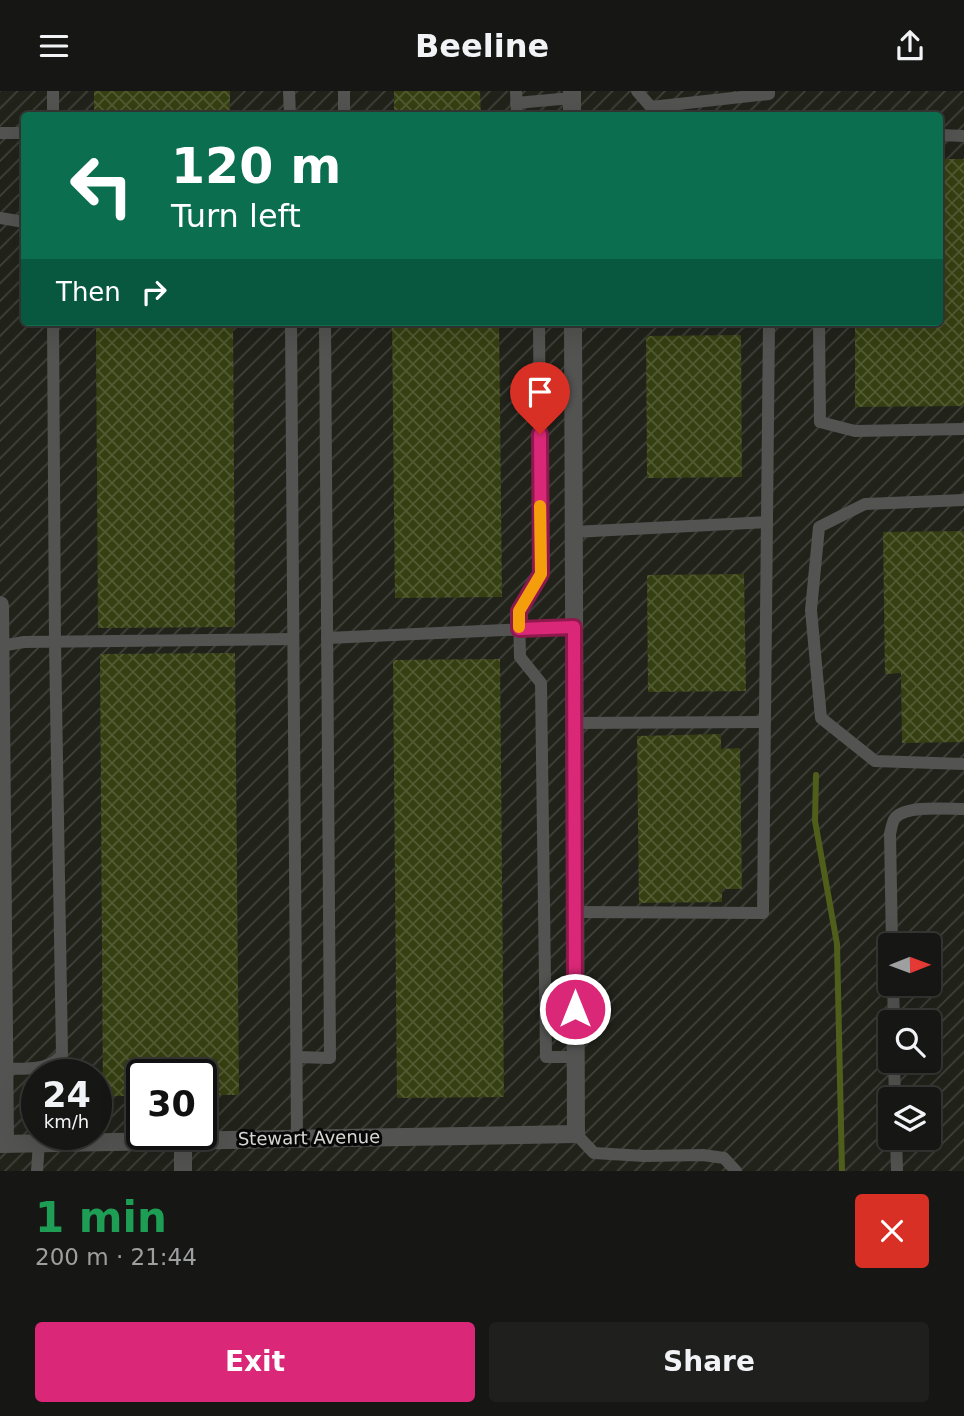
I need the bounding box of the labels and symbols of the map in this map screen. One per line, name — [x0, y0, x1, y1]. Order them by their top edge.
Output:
pin — [510, 362, 570, 434]
north arrow — [878, 933, 942, 996]
position arrow — [538, 972, 612, 1046]
speed limit sign: 30 — [126, 1059, 217, 1150]
street label: Stewart Avenue — [238, 1126, 380, 1149]

